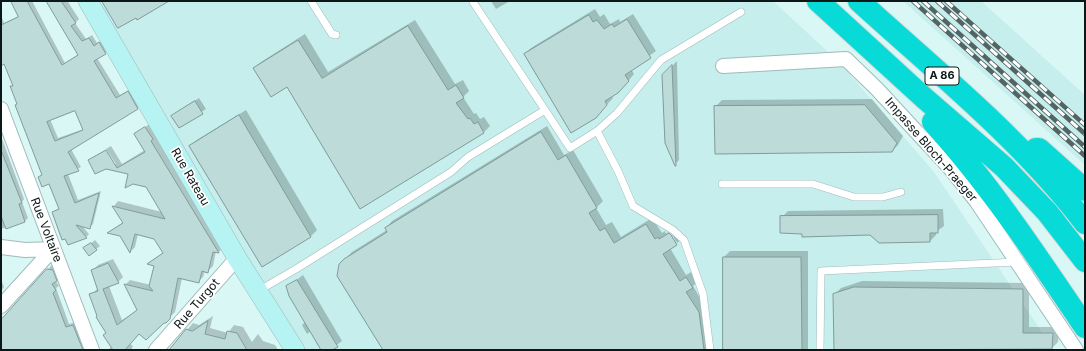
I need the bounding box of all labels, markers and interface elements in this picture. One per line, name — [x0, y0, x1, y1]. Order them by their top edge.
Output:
road number: A 86 — [925, 67, 959, 85]
street label: Impasse Bloch-Praeger — [882, 95, 980, 205]
street label: Rue Rateau — [168, 146, 212, 208]
street label: Rue Voltaire — [27, 196, 65, 264]
street label: Rue Turgot — [171, 276, 223, 332]

